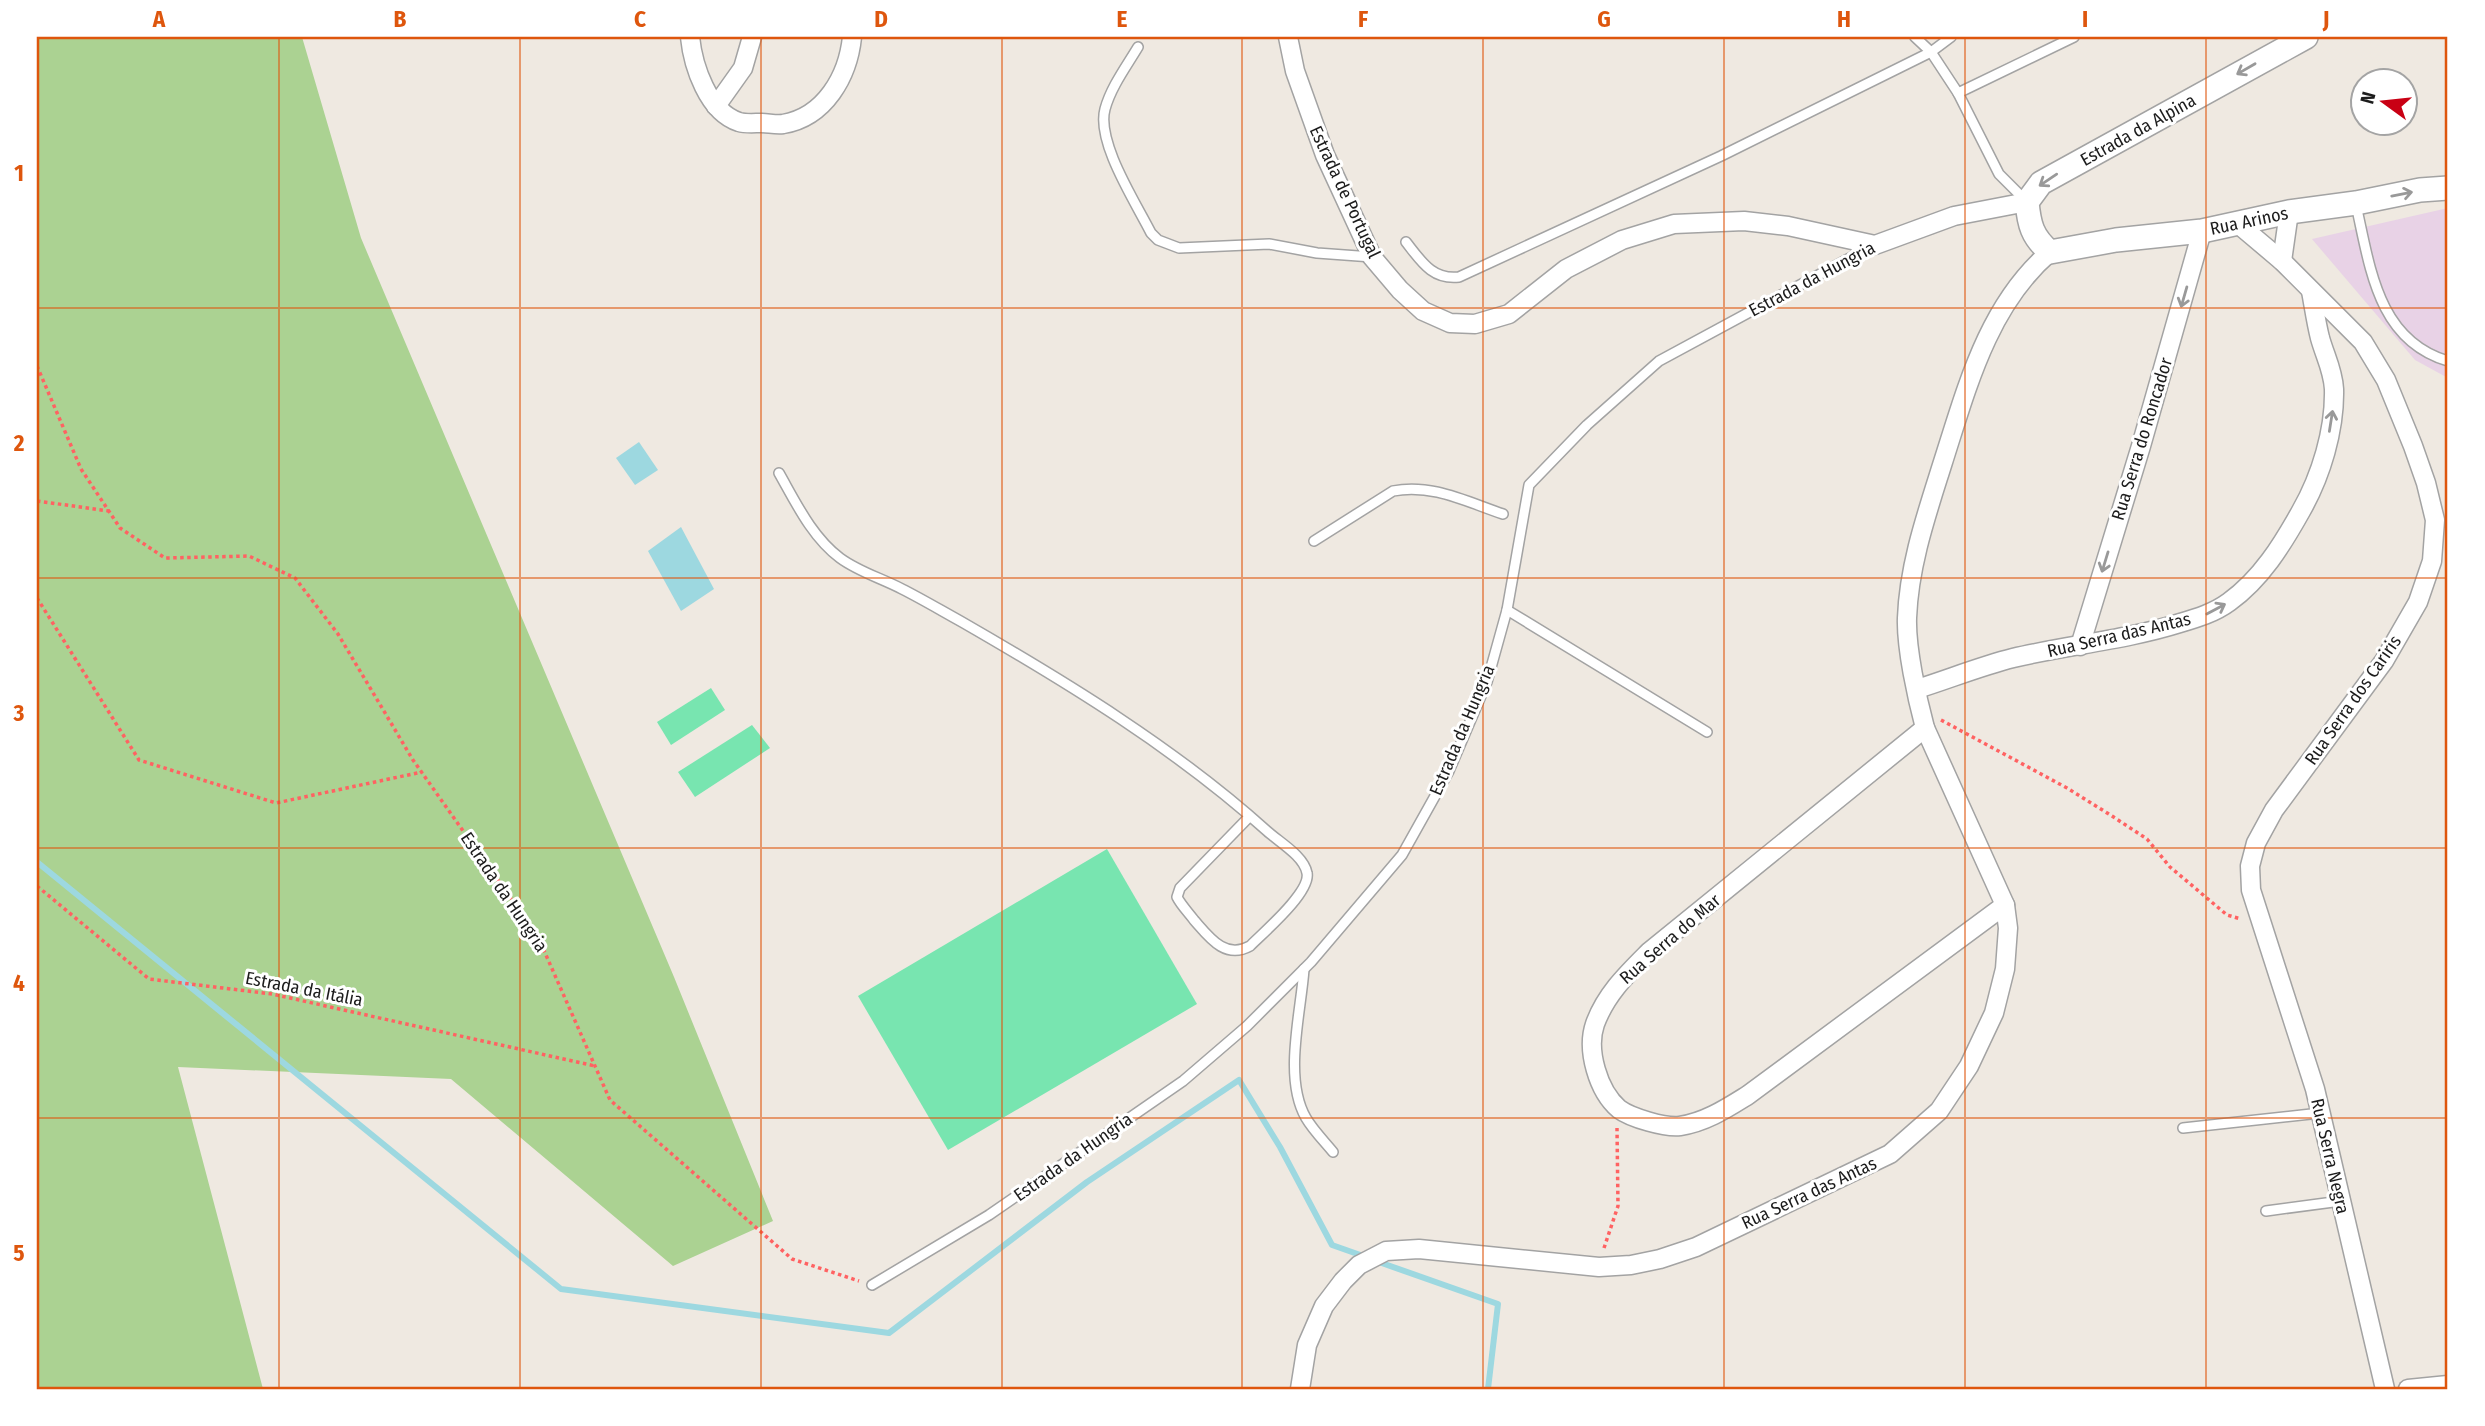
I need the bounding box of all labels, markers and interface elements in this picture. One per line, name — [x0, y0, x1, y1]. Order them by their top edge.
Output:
text: A — [152, 5, 166, 33]
text: B — [394, 5, 407, 33]
text: C — [634, 5, 646, 33]
text: D — [874, 5, 888, 33]
text: E — [1117, 5, 1128, 33]
text: F — [1358, 5, 1368, 33]
text: G — [1597, 5, 1611, 33]
text: H — [1837, 5, 1851, 33]
text: I — [2082, 5, 2088, 33]
text: J — [2322, 5, 2329, 33]
one-way arrow — [2236, 63, 2257, 76]
north arrow — [2348, 66, 2418, 136]
street label: Estrada da Alpina — [2076, 89, 2200, 171]
text: N — [2355, 89, 2381, 106]
street label: Estrada de Portugal — [1305, 122, 1385, 262]
text: 1 — [14, 159, 24, 187]
one-way arrow — [2039, 173, 2058, 188]
one-way arrow — [2390, 186, 2413, 200]
street label: Rua Arinos — [2208, 202, 2290, 240]
street label: Estrada da Hungria — [1745, 236, 1879, 322]
one-way arrow — [2176, 286, 2189, 308]
street label: Rua Serra do Roncador — [2107, 354, 2177, 523]
one-way arrow — [2325, 410, 2338, 433]
text: 2 — [13, 429, 25, 457]
one-way arrow — [2097, 550, 2110, 572]
one-way arrow — [2205, 602, 2226, 616]
street label: Rua Serra das Antas — [2045, 608, 2193, 662]
street label: Rua Serra dos Cariris — [2300, 631, 2406, 769]
street label: Estrada da Hungria — [1425, 661, 1499, 799]
text: 3 — [13, 699, 25, 727]
street label: Estrada da Hungria — [456, 828, 552, 956]
street label: Rua Serra do Mar — [1615, 889, 1725, 989]
street label: Estrada da Itália — [243, 967, 365, 1011]
text: 4 — [13, 969, 25, 997]
street label: Rua Serra Negra — [2306, 1096, 2354, 1216]
street label: Estrada da Hungria — [1009, 1108, 1137, 1206]
street label: Rua Serra das Antas — [1738, 1152, 1880, 1234]
text: 5 — [13, 1239, 25, 1267]

